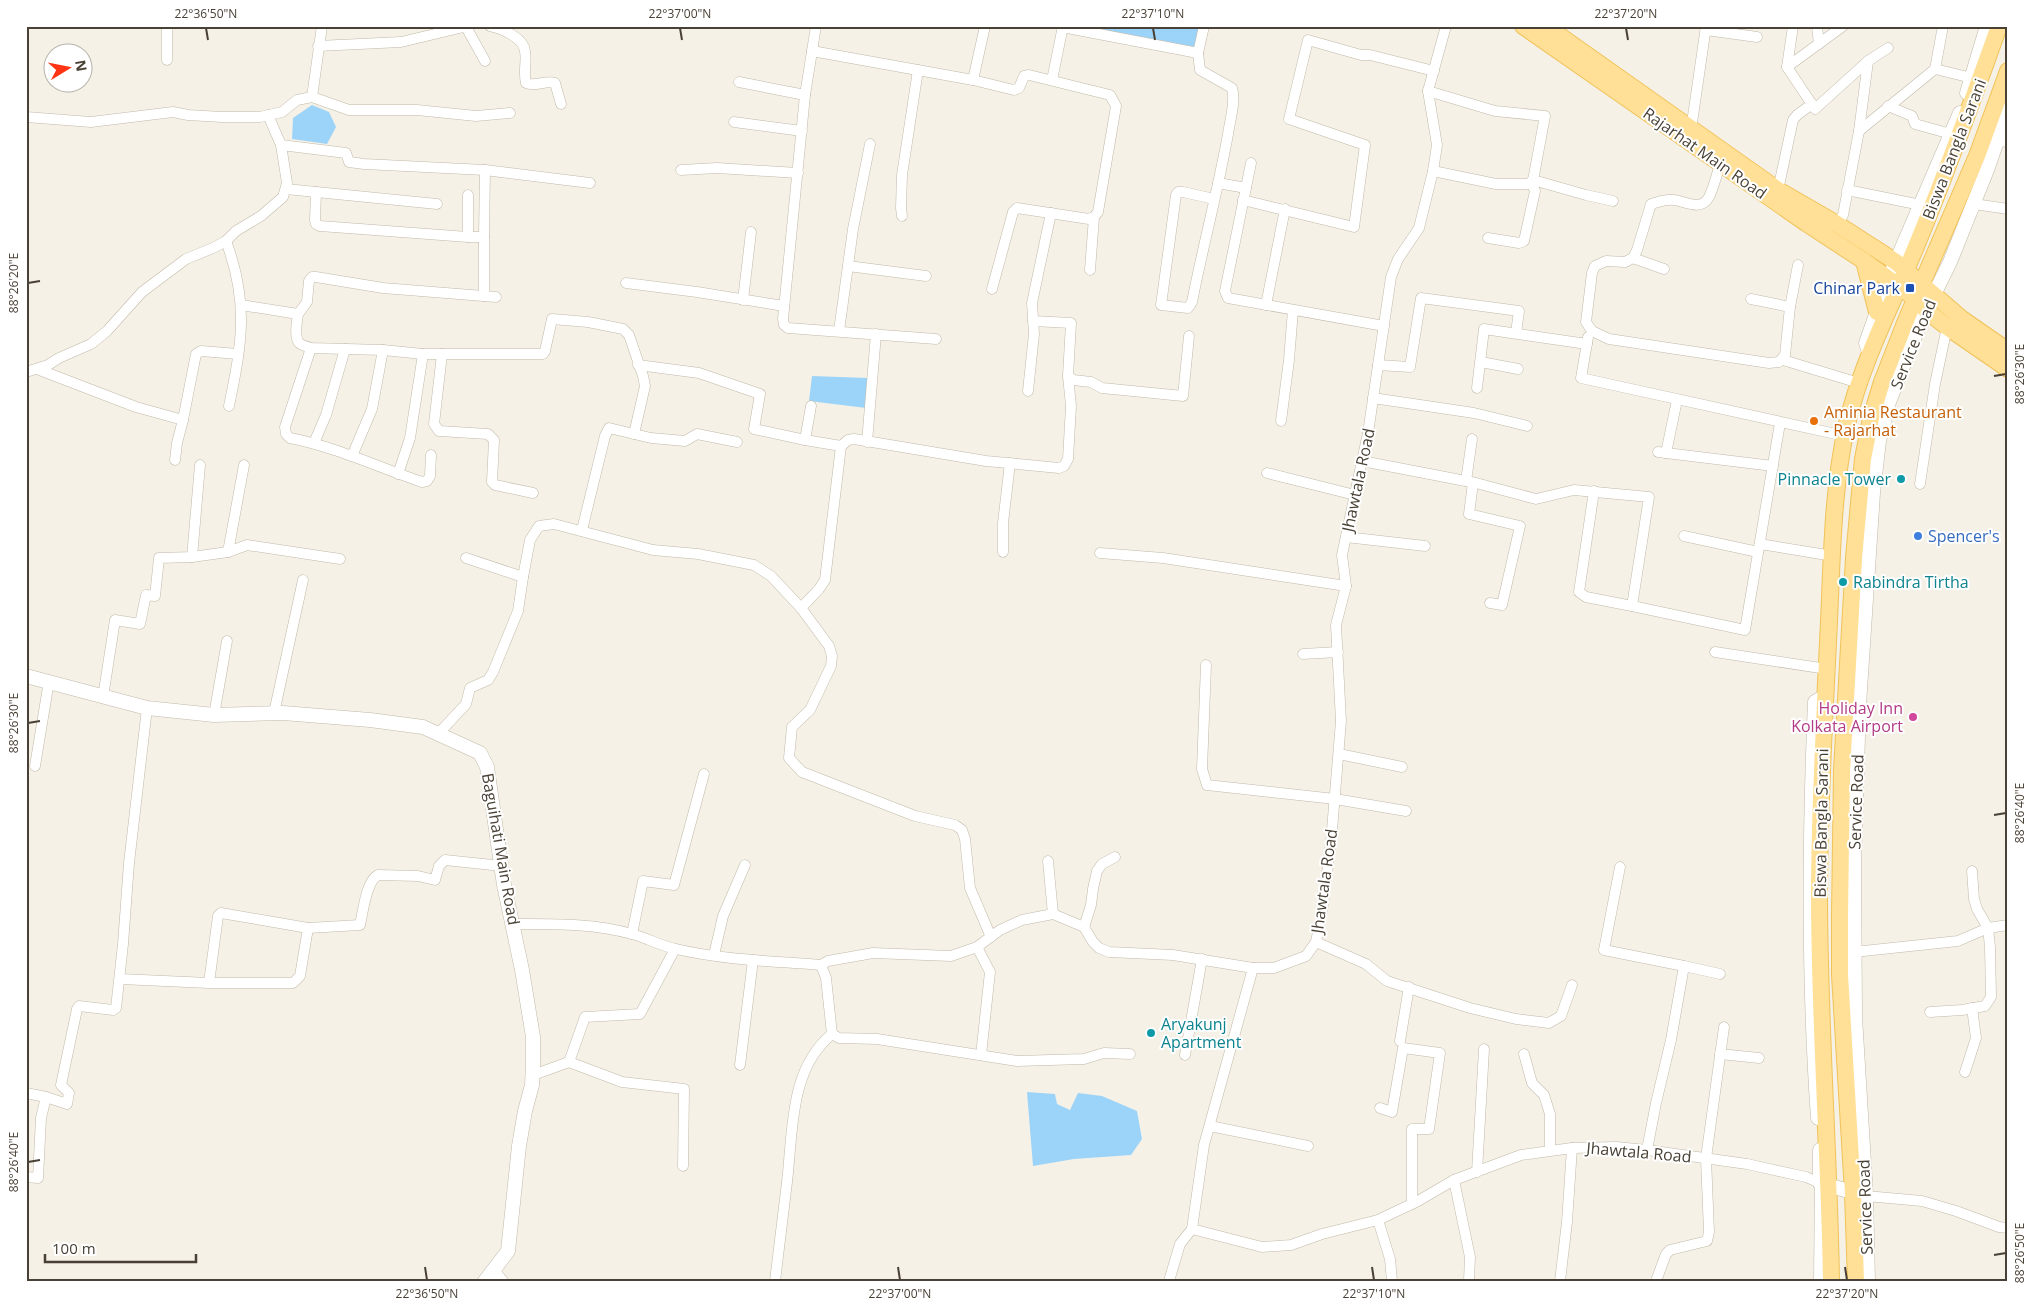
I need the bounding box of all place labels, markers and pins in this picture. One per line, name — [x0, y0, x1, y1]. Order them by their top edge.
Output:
place label: Chinar Park — [1813, 277, 1901, 299]
marker: Chinar Park — [1904, 282, 1916, 294]
place label: Aminia Restaurant - Rajarhat — [1824, 401, 1962, 441]
marker: Aminia Restaurant - Rajarhat — [1808, 415, 1820, 427]
place label: Pinnacle Tower — [1778, 468, 1891, 490]
marker: Pinnacle Tower — [1895, 473, 1907, 485]
place label: Spencer's — [1928, 525, 2000, 547]
marker: Spencer's — [1912, 530, 1924, 542]
place label: Rabindra Tirtha — [1853, 571, 1969, 593]
marker: Rabindra Tirtha — [1837, 576, 1849, 588]
place label: Holiday Inn Kolkata Airport — [1791, 697, 1903, 737]
marker: Holiday Inn Kolkata Airport — [1907, 711, 1919, 723]
place label: Aryakunj Apartment — [1161, 1013, 1242, 1053]
marker: Aryakunj Apartment — [1145, 1027, 1157, 1039]

